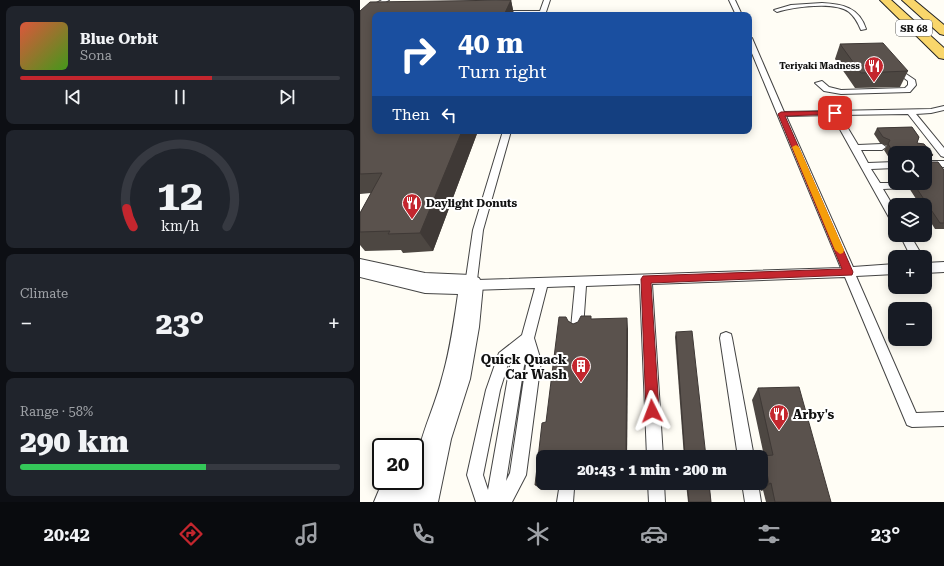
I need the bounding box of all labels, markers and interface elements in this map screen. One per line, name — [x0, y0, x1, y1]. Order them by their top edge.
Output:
road number: SR 68 — [896, 20, 932, 36]
text: 40 m — [458, 27, 523, 60]
icon: right — [392, 28, 444, 80]
text: Blue Orbit — [80, 30, 158, 48]
text: Sona — [80, 48, 112, 63]
restaurant icon: Teriyaki Madness — [863, 55, 885, 83]
text: Turn right — [458, 61, 546, 82]
place label: Teriyaki Madness — [779, 61, 860, 71]
icon: previous — [62, 86, 84, 108]
icon: pause — [169, 86, 191, 108]
icon: next — [276, 86, 298, 108]
pin — [818, 96, 852, 130]
icon: arrive — [824, 102, 846, 124]
icon: left — [438, 104, 460, 126]
text: Then — [392, 106, 430, 124]
map controls — [888, 146, 932, 346]
button: search — [888, 146, 932, 190]
text: 12 — [157, 171, 203, 220]
restaurant icon: Daylight Donuts — [401, 192, 423, 220]
place label: Daylight Donuts — [426, 197, 517, 210]
button: layers — [888, 198, 932, 242]
text: km/h — [161, 218, 199, 234]
button: + — [888, 250, 932, 294]
text: Climate — [20, 286, 68, 301]
button: − — [888, 302, 932, 346]
text: 23° — [156, 306, 204, 341]
text: − — [20, 311, 32, 336]
text: + — [328, 311, 340, 336]
place label: Quick Quack Car Wash — [481, 352, 567, 382]
building icon: Quick Quack Car Wash — [570, 355, 592, 383]
position arrow — [631, 390, 673, 432]
restaurant icon: Arby's — [768, 403, 790, 431]
text: Range · 58% — [20, 404, 93, 419]
place label: Arby's — [793, 407, 834, 422]
text: 290 km — [20, 424, 129, 459]
speed limit sign: 20 — [372, 438, 424, 490]
text: 20:43 · 1 min · 200 m — [577, 461, 727, 479]
icon: directions — [177, 520, 205, 548]
icon: music — [293, 520, 321, 548]
icon: phone — [409, 520, 437, 548]
icon: climate — [524, 520, 552, 548]
icon: car — [640, 520, 668, 548]
icon: filters — [755, 520, 783, 548]
text: 20:42 — [44, 524, 90, 545]
text: 23° — [871, 524, 900, 545]

